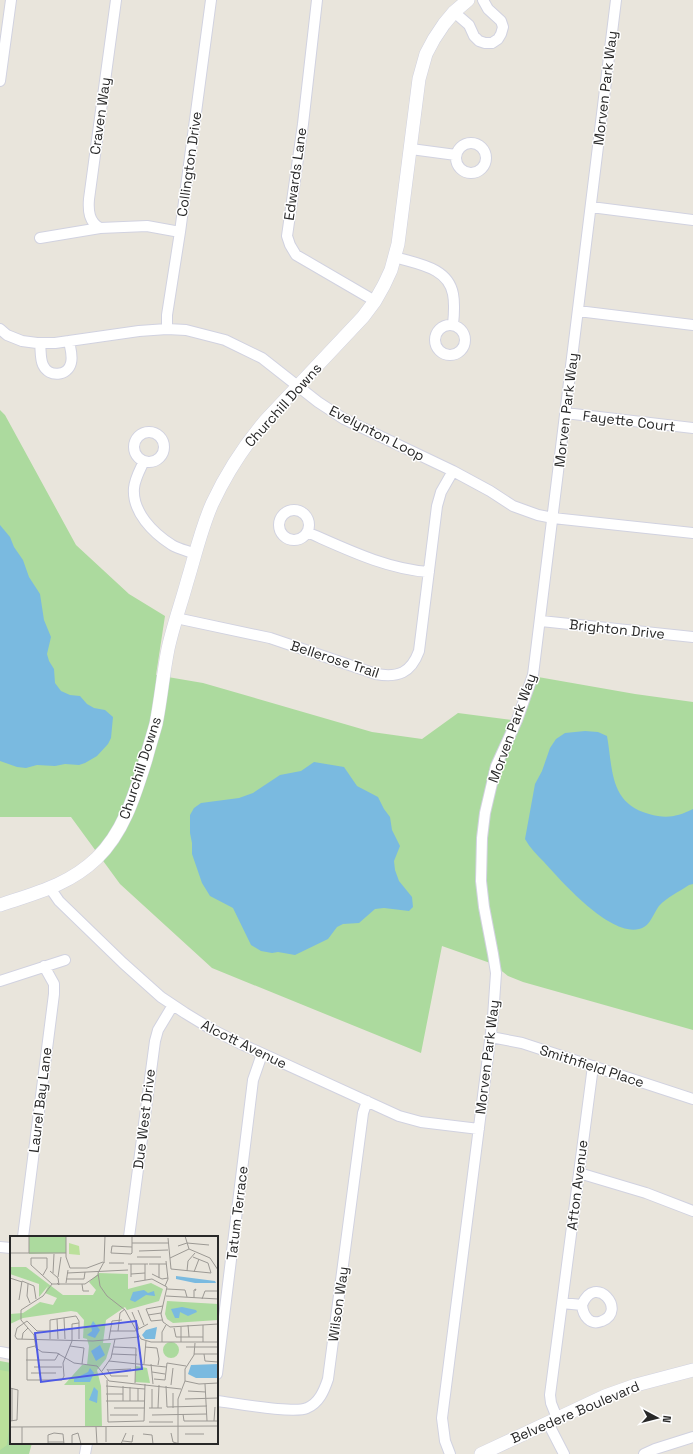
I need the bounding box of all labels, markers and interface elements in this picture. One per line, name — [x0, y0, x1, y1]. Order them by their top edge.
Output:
street label: Morven Park Way — [589, 30, 621, 146]
street label: Craven Way — [86, 76, 114, 156]
street label: Collington Drive — [173, 110, 205, 218]
street label: Edwards Lane — [280, 126, 310, 222]
street label: Morven Park Way — [550, 352, 582, 468]
street label: Churchill Downs — [241, 359, 325, 451]
street label: Evelynton Loop — [326, 401, 428, 465]
street label: Fayette Court — [582, 406, 676, 436]
street label: Brighton Drive — [568, 615, 666, 643]
street label: Bellerose Trail — [288, 636, 382, 682]
street label: Morven Park Way — [484, 671, 540, 785]
street label: Churchill Downs — [115, 714, 165, 822]
street label: Morven Park Way — [471, 999, 503, 1115]
street label: Alcott Avenue — [198, 1016, 290, 1072]
street label: Smithfield Place — [537, 1041, 647, 1091]
street label: Laurel Bay Lane — [25, 1046, 55, 1154]
street label: Due West Drive — [129, 1068, 159, 1170]
street label: Afton Avenue — [563, 1139, 591, 1231]
street label: Tatum Terrace — [222, 1165, 252, 1261]
inset map — [10, 1236, 218, 1444]
street label: Wilson Way — [324, 1265, 352, 1343]
street label: Belvedere Boulevard — [508, 1377, 642, 1447]
north arrow — [637, 1398, 677, 1438]
text: N — [660, 1415, 674, 1424]

